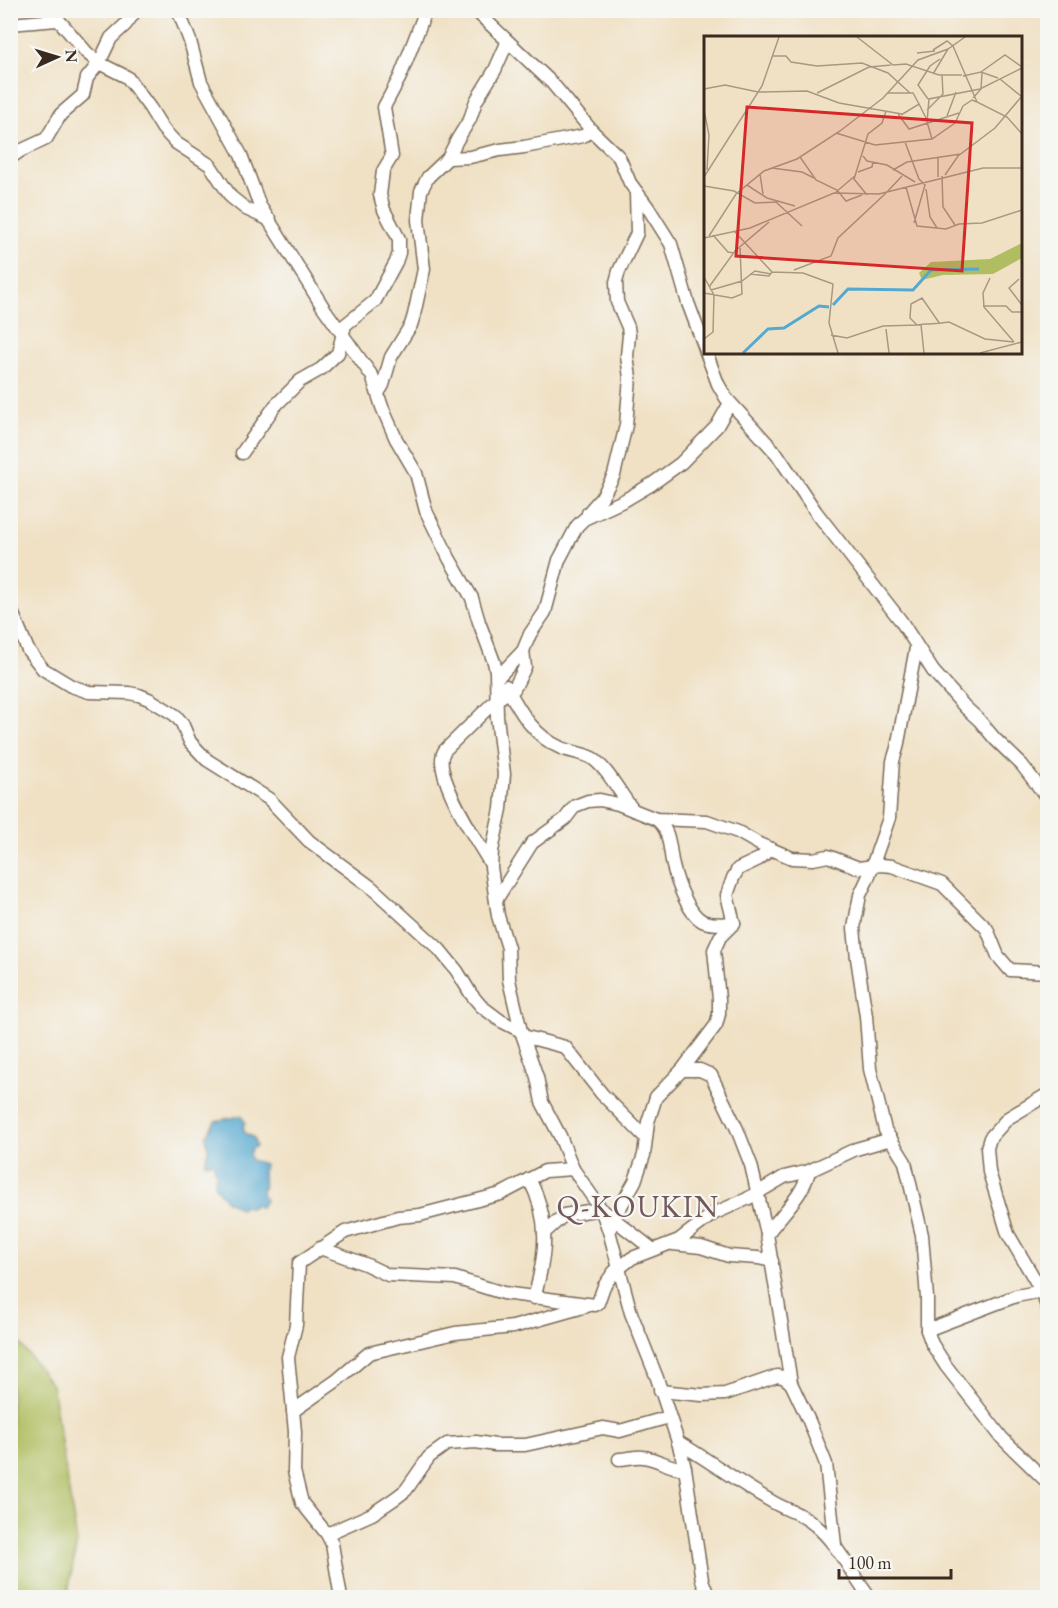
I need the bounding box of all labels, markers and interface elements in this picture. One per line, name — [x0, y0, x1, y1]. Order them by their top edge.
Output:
north arrow — [27, 27, 87, 87]
inset map — [704, 36, 1022, 354]
text: N — [61, 49, 82, 63]
district label: Q-KOUKIN — [557, 1187, 719, 1226]
scale bar — [839, 1542, 952, 1580]
text: 100 m — [848, 1551, 892, 1574]

